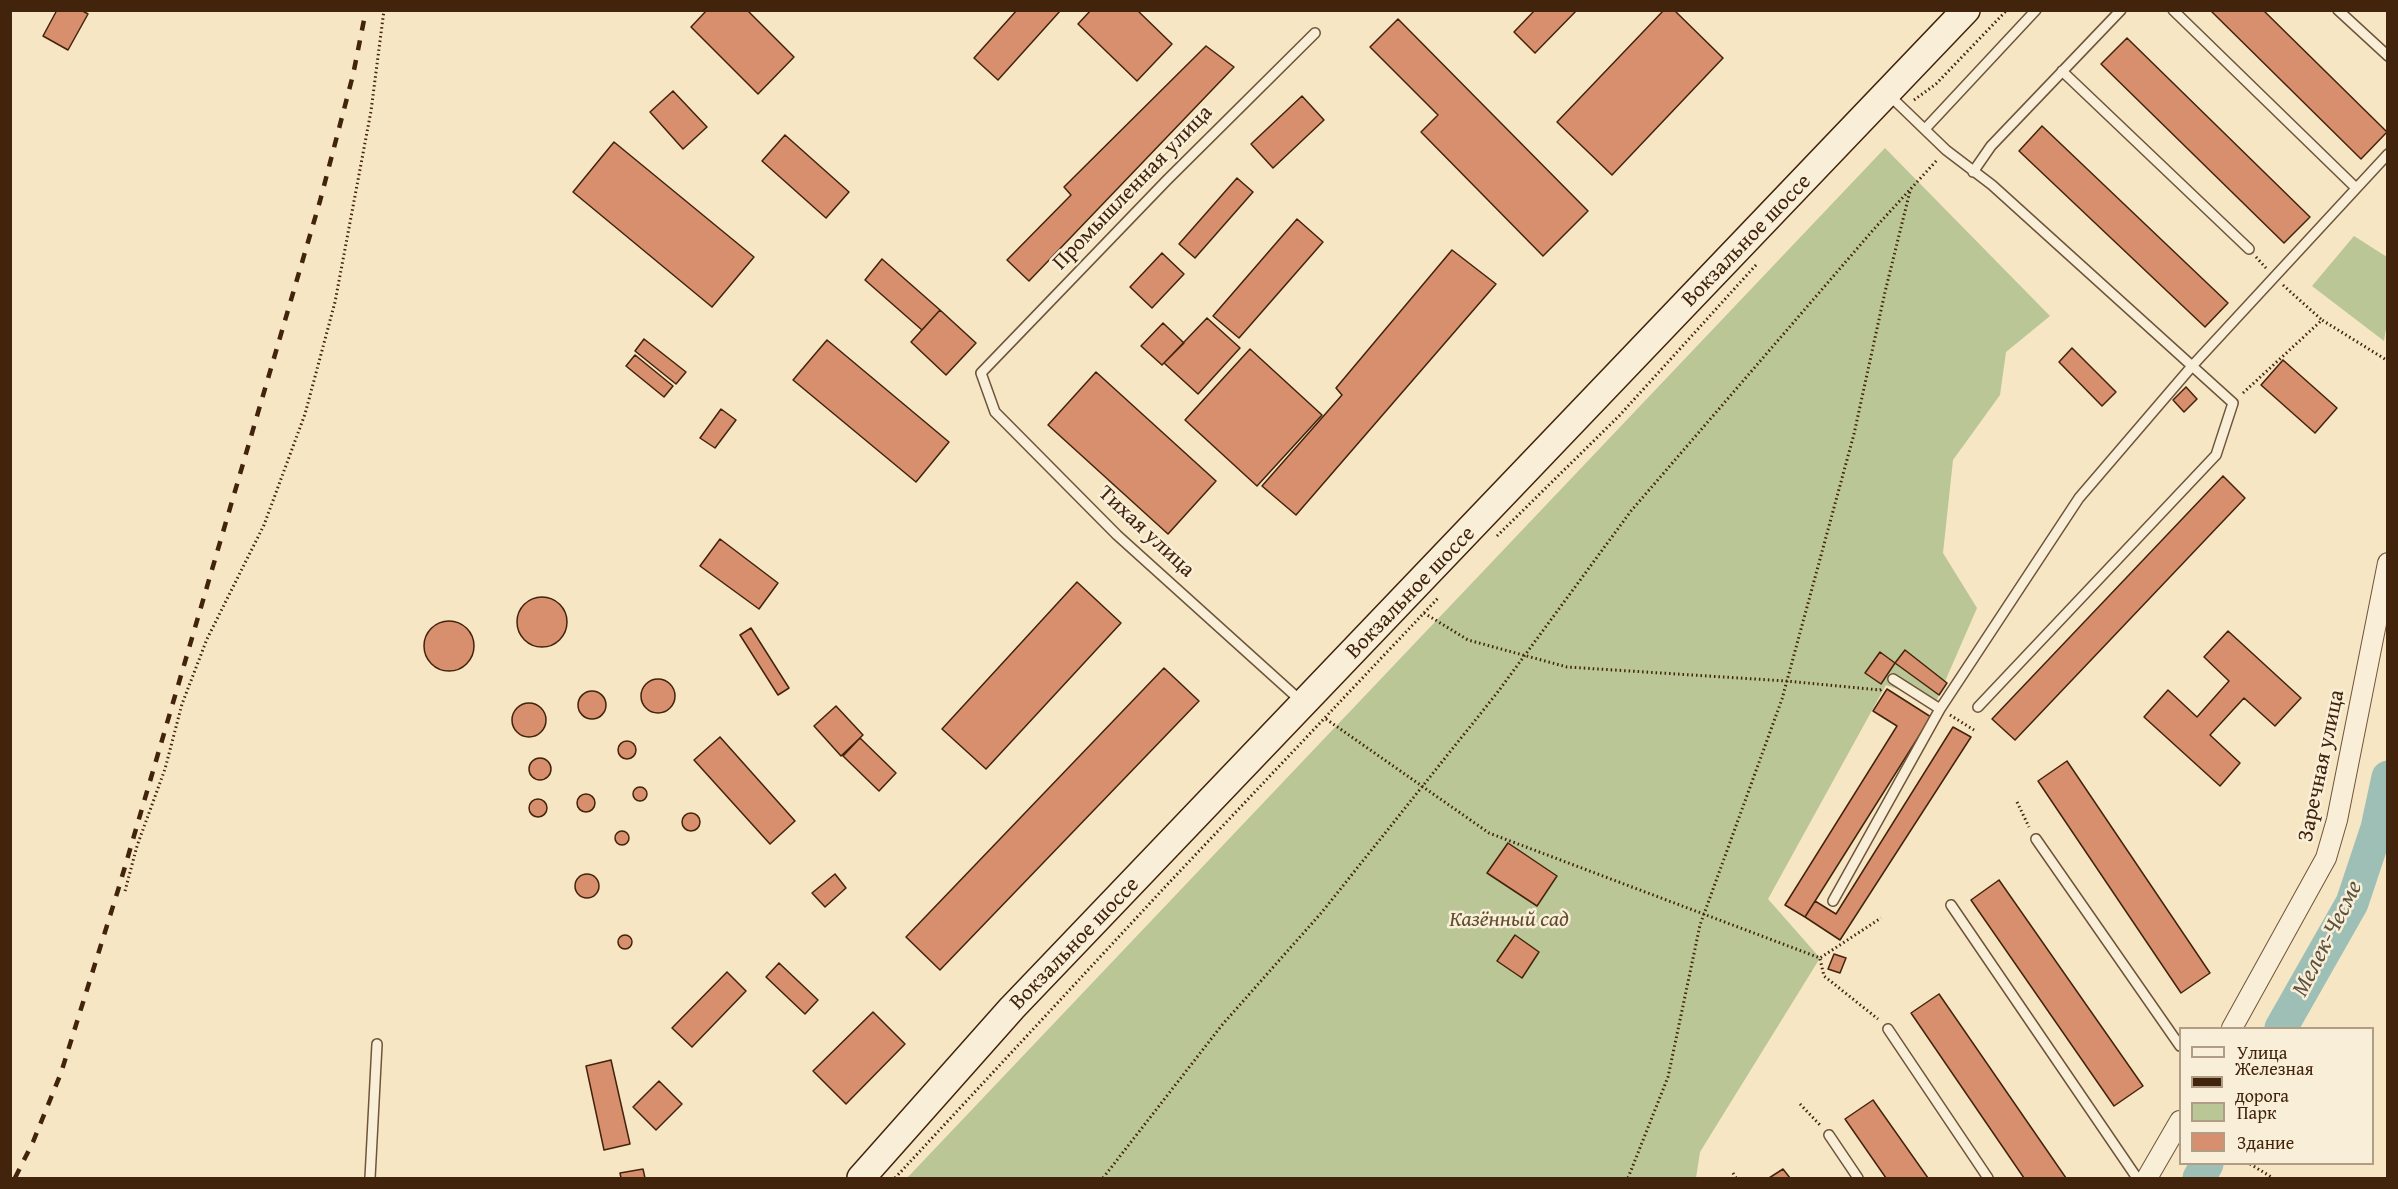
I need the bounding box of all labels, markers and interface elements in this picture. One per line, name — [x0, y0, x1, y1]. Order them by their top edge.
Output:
street label: Промышленная улица — [1047, 100, 1219, 276]
street label: Вокзальное шоссе — [1677, 169, 1817, 313]
street label: Тихая улица — [1092, 481, 1200, 583]
street label: Вокзальное шоссе — [1341, 521, 1481, 665]
street label: Заречная улица — [2293, 688, 2351, 844]
street label: Вокзальное шоссе — [1005, 872, 1145, 1016]
water label: Мелек-Чесме — [2287, 876, 2369, 1002]
park label: Казённый сад — [1449, 907, 1569, 933]
legend — [2179, 1027, 2374, 1165]
text: Улица — [2237, 1039, 2287, 1066]
text: Железная дорога — [2235, 1055, 2314, 1109]
text: Парк — [2237, 1099, 2276, 1126]
text: Здание — [2237, 1129, 2294, 1156]

